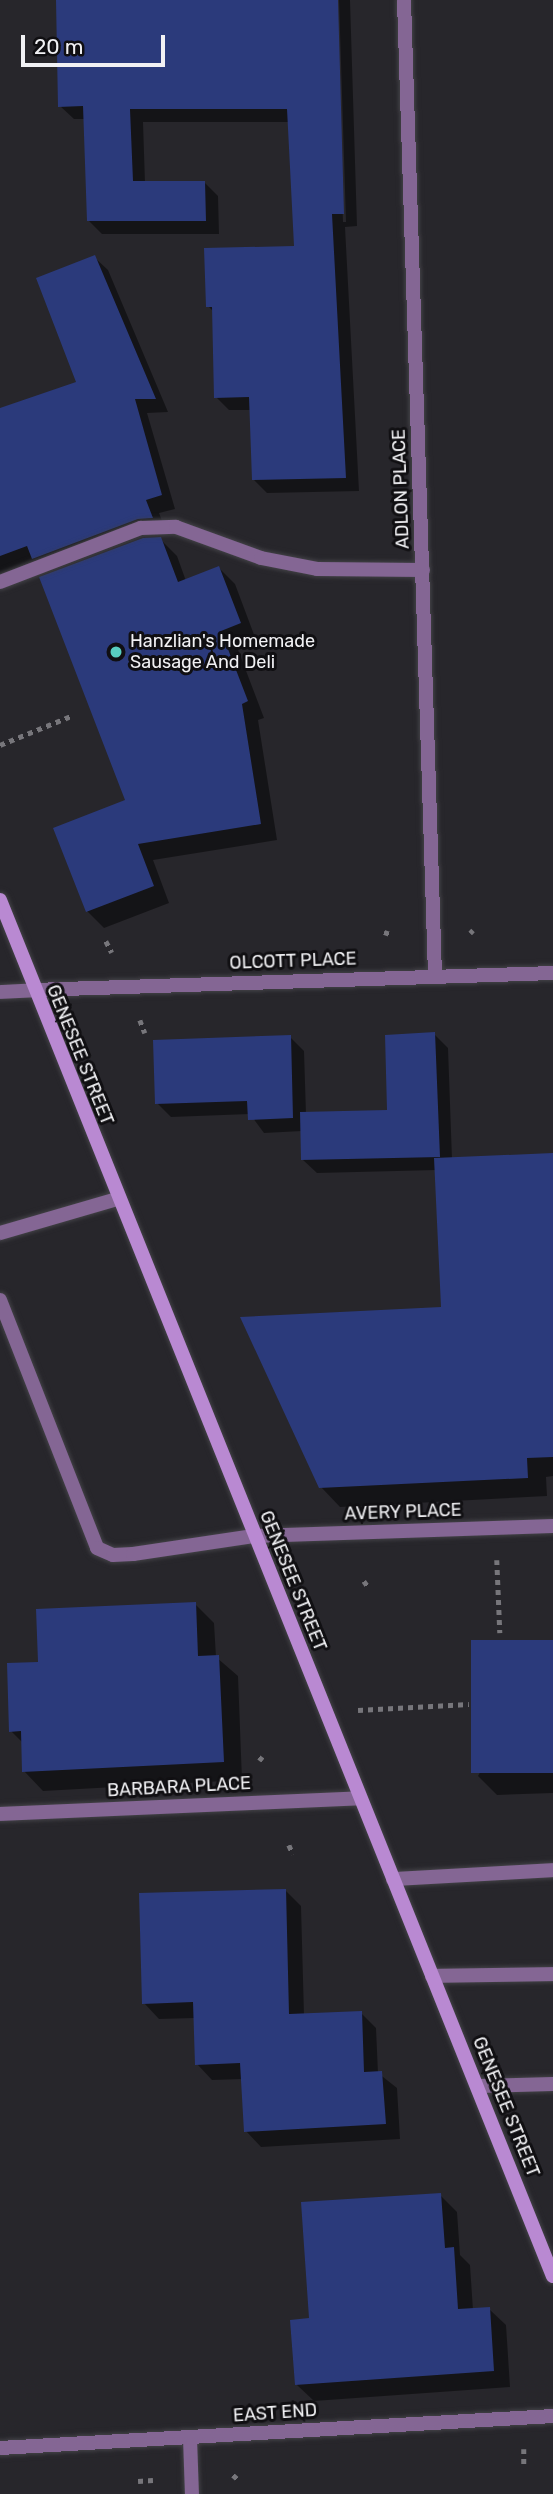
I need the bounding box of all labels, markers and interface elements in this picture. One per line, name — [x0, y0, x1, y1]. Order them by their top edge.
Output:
scale bar — [24, 21, 168, 65]
text: 20 m — [34, 34, 83, 59]
street label: ADLON PLACE — [388, 429, 414, 549]
place label: Hanzlian's Homemade Sausage And Deli — [130, 631, 315, 674]
marker: Hanzlian's Homemade Sausage And Deli — [108, 644, 124, 660]
street label: OLCOTT PLACE — [229, 948, 357, 974]
street label: GENESEE STREET — [42, 982, 118, 1128]
street label: AVERY PLACE — [344, 1499, 462, 1525]
street label: GENESEE STREET — [255, 1508, 331, 1654]
street label: BARBARA PLACE — [106, 1772, 252, 1802]
street label: GENESEE STREET — [468, 2034, 544, 2180]
street label: EAST END — [232, 2399, 318, 2427]

